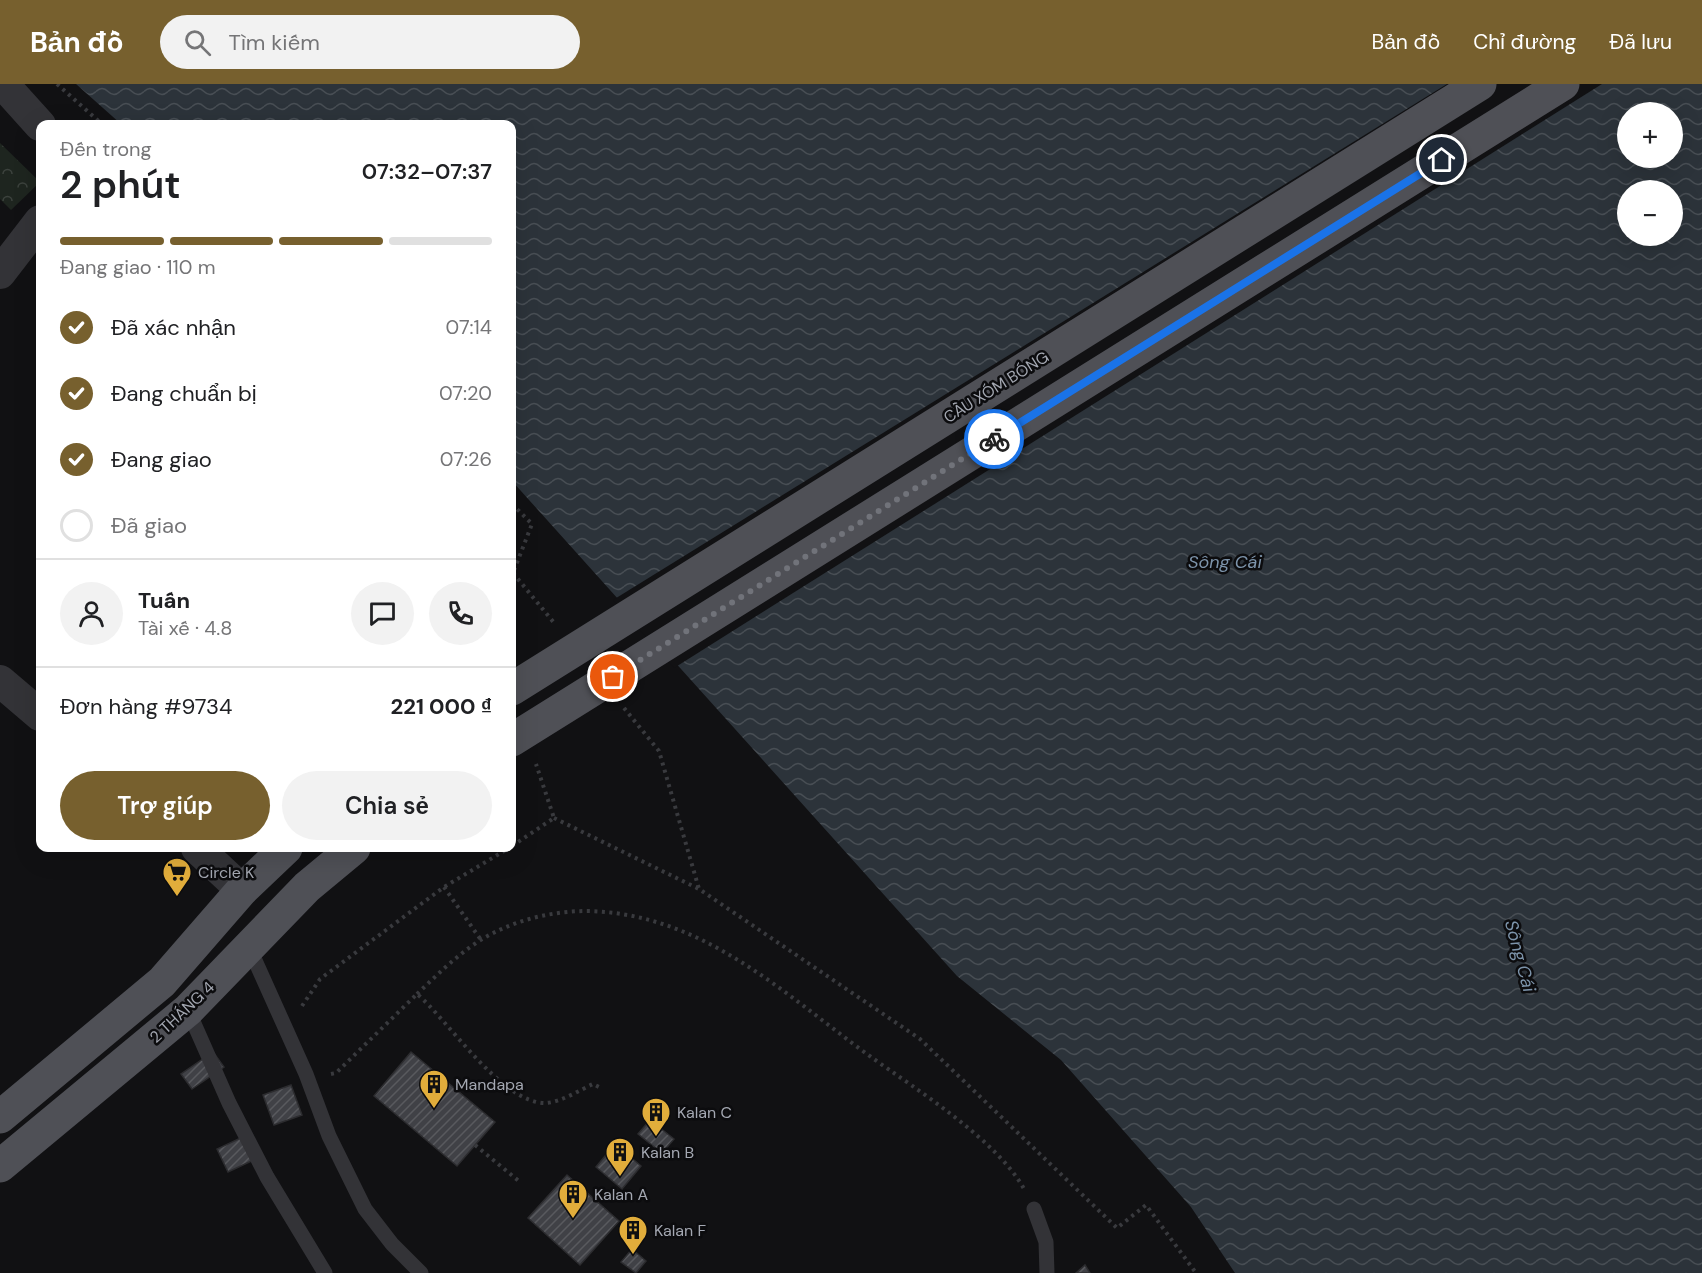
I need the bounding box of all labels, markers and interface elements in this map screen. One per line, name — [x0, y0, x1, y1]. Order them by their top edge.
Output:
search box — [160, 15, 580, 69]
text: Bản đồ — [30, 24, 124, 61]
icon: search — [181, 26, 214, 59]
text: Tìm kiếm — [229, 28, 320, 57]
text: Bản đồ — [1372, 28, 1440, 56]
text: Chỉ đường — [1473, 28, 1576, 56]
text: Đã lưu — [1609, 28, 1672, 56]
map controls — [1617, 102, 1683, 246]
button: + — [1617, 102, 1683, 168]
pin — [1416, 134, 1467, 185]
text: Đến trong — [60, 136, 152, 162]
icon: home — [1425, 143, 1458, 176]
text: 07:32–07:37 — [362, 157, 492, 186]
text: 2 phút — [60, 159, 181, 210]
button: − — [1617, 180, 1683, 246]
text: Đang giao · 110 m — [60, 254, 216, 280]
icon: check — [60, 311, 93, 344]
text: Đã xác nhận — [111, 313, 236, 342]
text: 07:14 — [446, 314, 492, 340]
street label: CẦU XÓM BÓNG — [939, 346, 1053, 428]
icon: check — [60, 377, 93, 410]
text: Đang chuẩn bị — [111, 379, 257, 408]
text: 07:20 — [439, 380, 492, 406]
courier — [964, 409, 1024, 469]
icon: bike — [978, 423, 1011, 456]
icon: check — [60, 443, 93, 476]
text: Đang giao — [111, 445, 212, 474]
text: 07:26 — [440, 446, 492, 472]
text: Đã giao — [111, 511, 187, 540]
water label: Sông Cái — [1188, 550, 1263, 574]
button: person — [60, 582, 123, 645]
button: chat — [351, 582, 414, 645]
button: phone — [429, 582, 492, 645]
text: Tuấn — [138, 586, 190, 615]
text: Tài xế · 4.8 — [138, 615, 232, 641]
pin — [587, 651, 638, 702]
icon: bag — [596, 660, 629, 693]
text: Đơn hàng #9734 — [60, 692, 232, 721]
text: 221 000 ₫ — [391, 692, 492, 721]
button: Trợ giúp — [60, 771, 270, 840]
button: Chia sẻ — [282, 771, 492, 840]
supermarket icon: Circle K — [161, 856, 193, 898]
place label: Circle K — [198, 862, 254, 883]
water label: Sông Cái — [1499, 917, 1541, 995]
street label: 2 THÁNG 4 — [145, 976, 219, 1047]
building icon: Mandapa — [418, 1068, 450, 1110]
place label: Mandapa — [455, 1074, 524, 1095]
building icon: Kalan C — [640, 1096, 672, 1138]
place label: Kalan C — [677, 1102, 732, 1123]
building icon: Kalan B — [604, 1136, 636, 1178]
place label: Kalan B — [641, 1142, 694, 1163]
building icon: Kalan A — [557, 1178, 589, 1220]
place label: Kalan A — [594, 1184, 648, 1205]
building icon: Kalan F — [617, 1214, 649, 1256]
place label: Kalan F — [654, 1220, 706, 1241]

